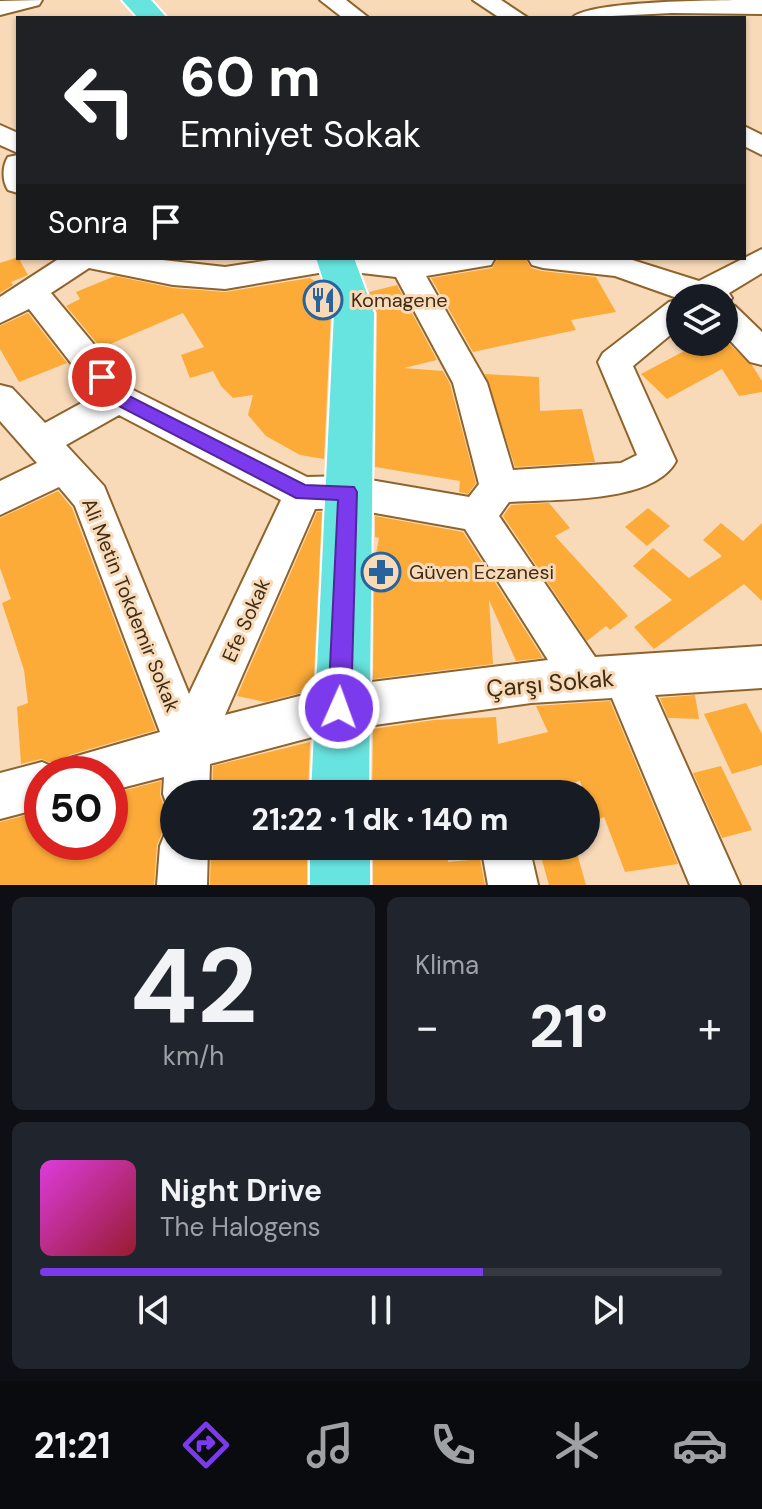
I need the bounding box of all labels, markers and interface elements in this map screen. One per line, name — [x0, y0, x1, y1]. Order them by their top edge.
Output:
text: 60 m — [180, 40, 321, 113]
icon: left — [48, 48, 152, 152]
text: Emniyet Sokak — [180, 111, 421, 158]
icon: arrive — [144, 200, 188, 244]
text: Sonra — [48, 203, 128, 242]
restaurant icon: Komagene — [302, 279, 344, 321]
map controls — [666, 284, 738, 356]
button: layers — [666, 284, 738, 356]
place label: Komagene — [351, 287, 448, 313]
pin — [68, 343, 136, 411]
icon: arrive — [80, 355, 124, 399]
street label: Ali Metin Tokdemir Sokak — [76, 494, 186, 716]
pharmacy icon: Güven Eczanesi — [360, 551, 402, 593]
place label: Güven Eczanesi — [409, 559, 554, 585]
street label: Efe Sokak — [216, 574, 276, 666]
street label: Çarşı Sokak — [485, 662, 615, 704]
position arrow — [297, 666, 381, 750]
speed limit sign: 50 — [24, 756, 128, 860]
text: 21:22 · 1 dk · 140 m — [252, 800, 508, 839]
text: 42 — [130, 919, 257, 1054]
text: Klima — [415, 948, 479, 982]
text: 21° — [529, 987, 608, 1066]
text: − — [415, 998, 439, 1056]
text: + — [698, 998, 722, 1056]
text: km/h — [163, 1039, 224, 1073]
text: Night Drive — [160, 1171, 322, 1210]
text: The Halogens — [160, 1210, 320, 1244]
icon: previous — [132, 1288, 176, 1332]
icon: pause — [359, 1288, 403, 1332]
icon: next — [586, 1288, 630, 1332]
icon: directions — [178, 1417, 234, 1473]
icon: music — [302, 1417, 358, 1473]
icon: phone — [425, 1417, 481, 1473]
icon: climate — [549, 1417, 605, 1473]
icon: car — [672, 1417, 728, 1473]
text: 21:21 — [34, 1422, 111, 1469]

